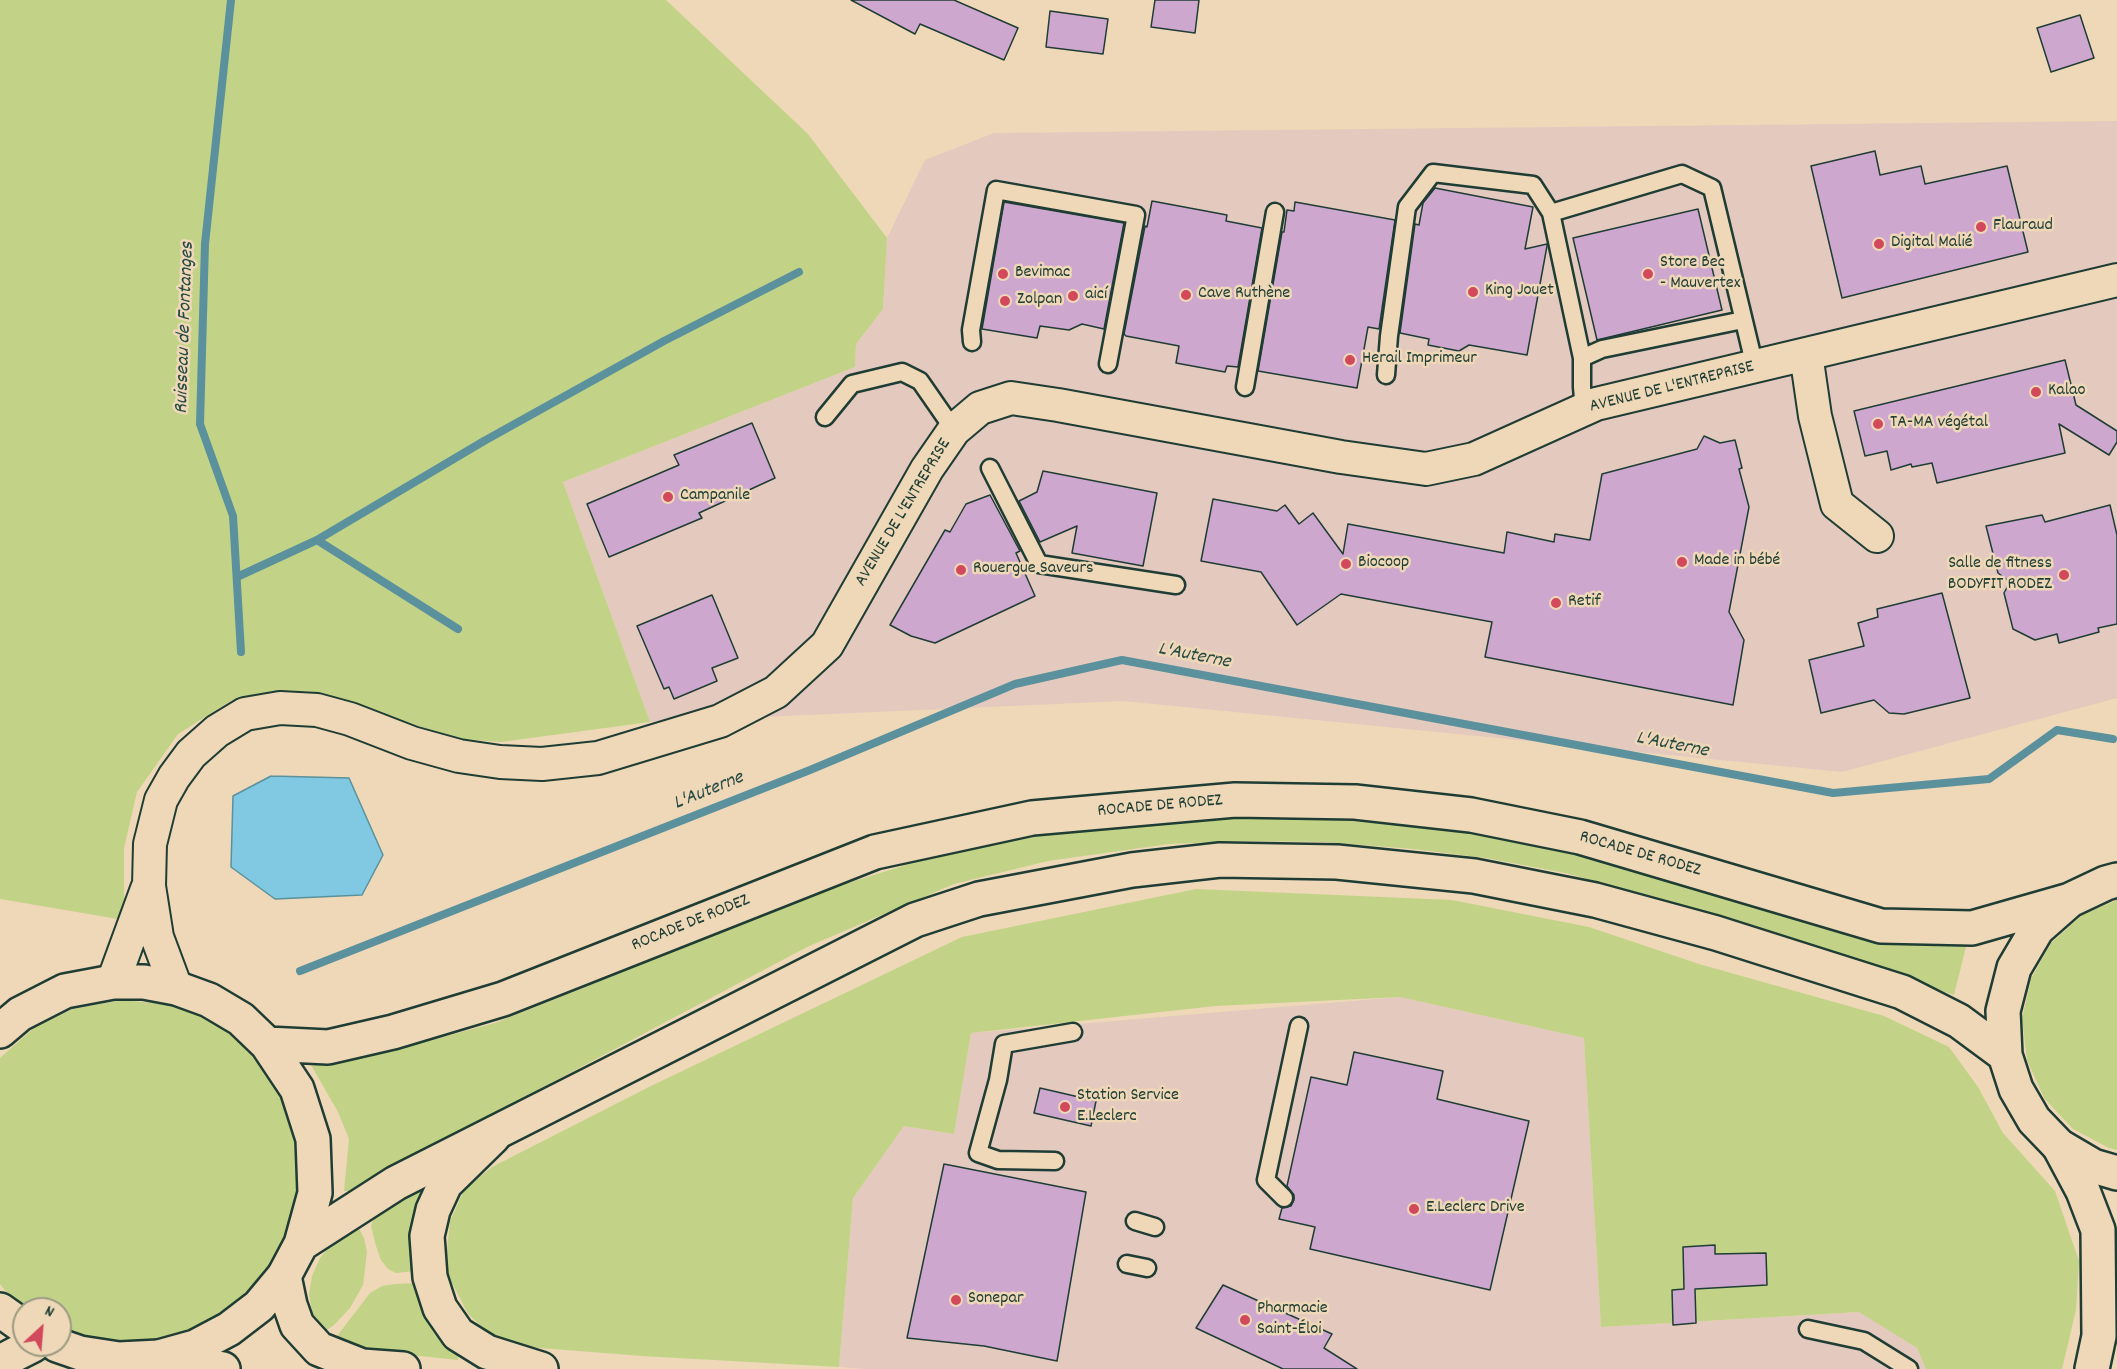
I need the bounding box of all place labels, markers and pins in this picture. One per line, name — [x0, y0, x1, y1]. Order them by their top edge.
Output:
place label: Flauraud — [1993, 216, 2053, 238]
marker: Flauraud — [1974, 220, 1988, 234]
place label: Digital Malié — [1891, 233, 1973, 255]
marker: Digital Malié — [1872, 237, 1886, 251]
place label: Store Bec - Mauvertex — [1660, 253, 1740, 296]
place label: Bevimac — [1015, 263, 1070, 285]
marker: Bevimac — [996, 267, 1010, 281]
marker: Store Bec - Mauvertex — [1641, 267, 1655, 281]
place label: King Jouet — [1485, 281, 1554, 303]
place label: Cave Ruthène — [1198, 284, 1290, 306]
place label: aicí — [1085, 285, 1107, 307]
marker: King Jouet — [1466, 285, 1480, 299]
marker: Cave Ruthène — [1179, 288, 1193, 302]
marker: aicí — [1066, 289, 1080, 303]
place label: Zolpan — [1017, 290, 1062, 312]
marker: Zolpan — [998, 294, 1012, 308]
place label: Herail Imprimeur — [1362, 349, 1477, 371]
marker: Herail Imprimeur — [1343, 353, 1357, 367]
place label: Kalao — [2048, 381, 2085, 403]
marker: Kalao — [2029, 385, 2043, 399]
place label: TA-MA végétal — [1890, 413, 1988, 435]
marker: TA-MA végétal — [1871, 417, 1885, 431]
place label: Campanile — [680, 486, 750, 508]
marker: Campanile — [661, 490, 675, 504]
place label: Made in bébé — [1694, 551, 1780, 573]
place label: Biocoop — [1358, 553, 1409, 575]
place label: Salle de fitness BODYFIT RODEZ — [1948, 554, 2052, 596]
marker: Made in bébé — [1675, 555, 1689, 569]
marker: Biocoop — [1339, 557, 1353, 571]
place label: Rouergue Saveurs — [973, 559, 1094, 581]
marker: Rouergue Saveurs — [954, 563, 968, 577]
marker: Salle de fitness BODYFIT RODEZ — [2057, 568, 2071, 582]
place label: Retif — [1568, 592, 1601, 614]
marker: Retif — [1549, 596, 1563, 610]
place label: Station Service E.Leclerc — [1077, 1086, 1179, 1128]
marker: Station Service E.Leclerc — [1058, 1100, 1072, 1114]
place label: E.Leclerc Drive — [1426, 1198, 1525, 1220]
marker: E.Leclerc Drive — [1407, 1202, 1421, 1216]
place label: Sonepar — [968, 1289, 1024, 1311]
marker: Sonepar — [949, 1293, 963, 1307]
place label: Pharmacie Saint-Éloi — [1257, 1299, 1328, 1342]
marker: Pharmacie Saint-Éloi — [1238, 1313, 1252, 1327]

